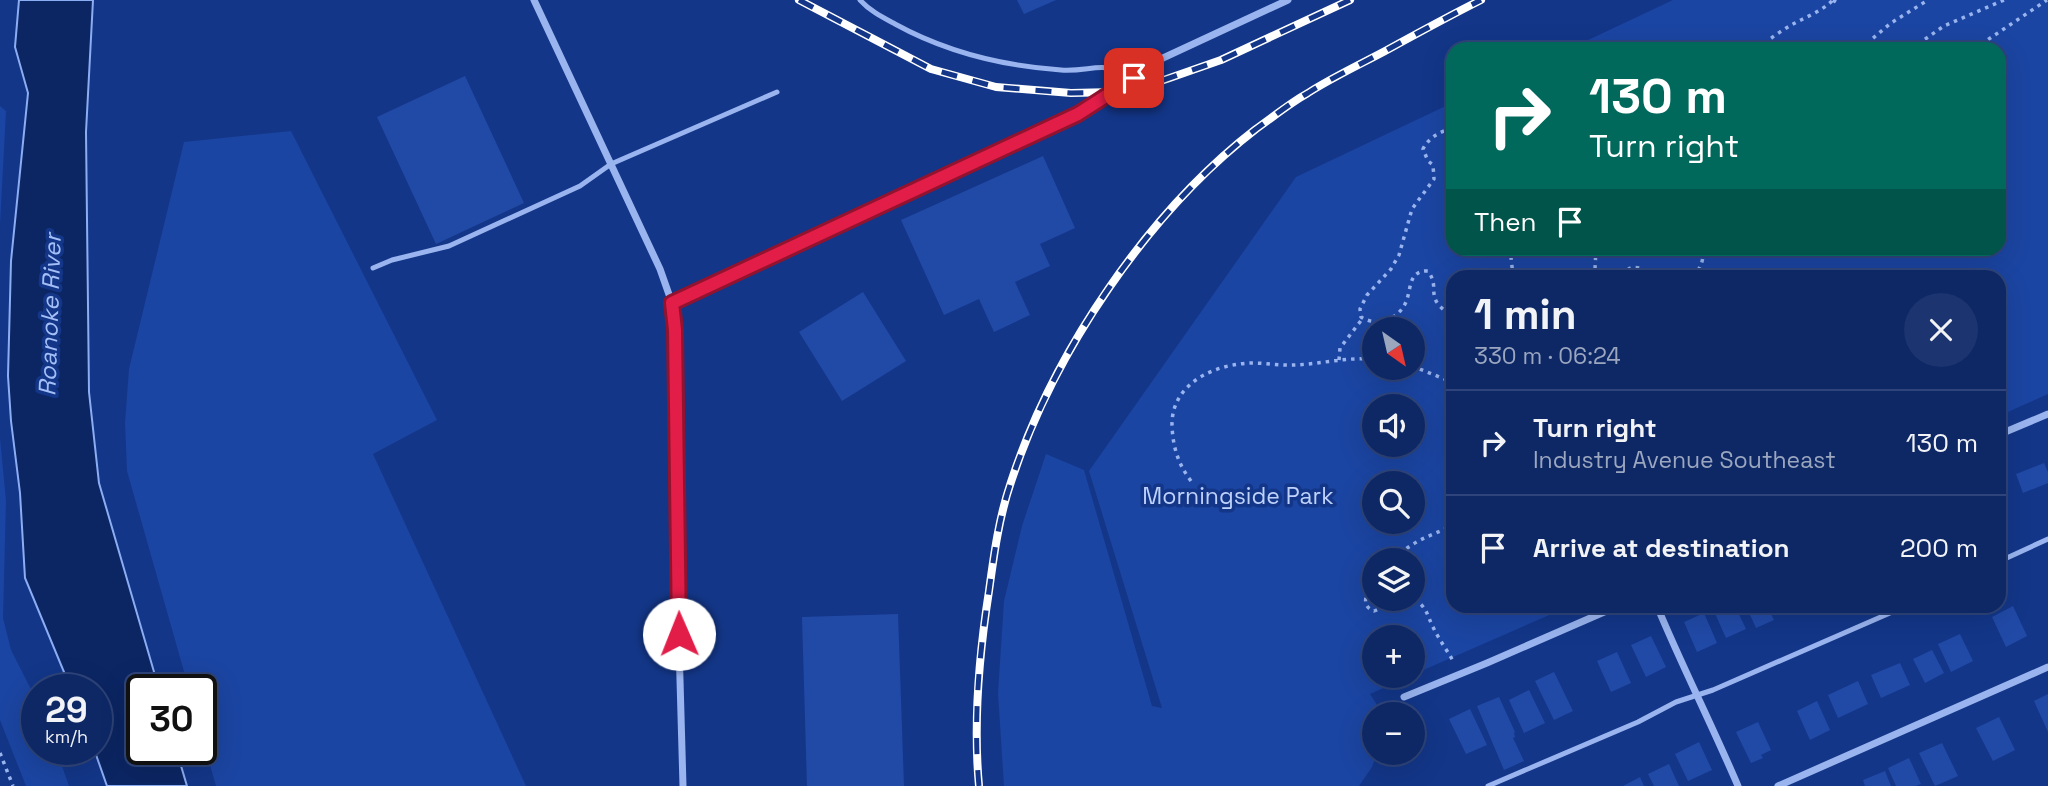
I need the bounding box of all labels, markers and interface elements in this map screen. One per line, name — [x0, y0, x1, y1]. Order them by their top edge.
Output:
pin — [1104, 48, 1164, 108]
icon: arrive — [1115, 59, 1153, 97]
text: 130 m — [1589, 65, 1727, 127]
icon: right — [1474, 70, 1565, 161]
text: Turn right — [1589, 126, 1739, 166]
icon: arrive — [1551, 203, 1589, 241]
text: Then — [1474, 205, 1537, 239]
water label: Roanoke River — [31, 230, 68, 397]
text: 1 min — [1474, 288, 1577, 341]
button: close — [1904, 293, 1978, 367]
north arrow — [1362, 317, 1424, 380]
map controls — [1362, 317, 1425, 765]
text: 330 m · 06:24 — [1474, 341, 1621, 371]
button: sound — [1362, 394, 1425, 457]
text: Turn right — [1533, 411, 1657, 445]
icon: right — [1474, 424, 1512, 462]
text: 130 m — [1906, 426, 1978, 460]
text: Industry Avenue Southeast — [1533, 445, 1836, 475]
button: search — [1362, 471, 1425, 534]
park label: Morningside Park — [1142, 481, 1334, 511]
icon: arrive — [1474, 529, 1512, 567]
text: Arrive at destination — [1533, 531, 1790, 565]
text: 200 m — [1900, 531, 1978, 565]
button: layers — [1362, 548, 1425, 611]
position arrow — [642, 597, 716, 671]
button: + — [1362, 625, 1425, 688]
speed limit sign: 30 — [126, 674, 217, 765]
text: 29 — [45, 688, 88, 732]
button: − — [1362, 702, 1425, 765]
text: km/h — [45, 725, 88, 748]

